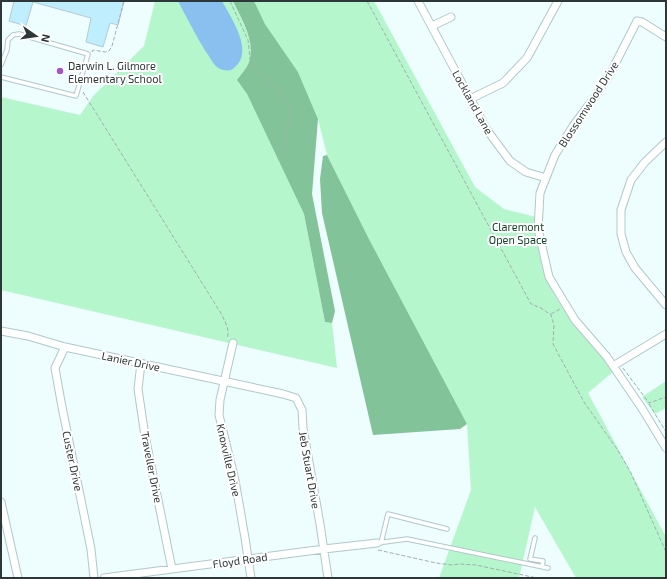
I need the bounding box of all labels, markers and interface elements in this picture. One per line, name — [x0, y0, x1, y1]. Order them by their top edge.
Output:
north arrow — [16, 16, 56, 56]
text: N — [39, 33, 53, 44]
place label: Darwin L. Gilmore Elementary School — [68, 59, 162, 85]
street label: Blossomwood Drive — [555, 59, 621, 149]
marker: Darwin L. Gilmore Elementary School — [55, 66, 65, 76]
street label: Lockland Lane — [450, 68, 496, 136]
park label: Claremont Open Space — [489, 220, 547, 246]
street label: Lanier Drive — [101, 348, 162, 374]
street label: Knoxville Drive — [214, 422, 244, 498]
street label: Custer Drive — [60, 430, 86, 492]
street label: Traveller Drive — [139, 430, 165, 504]
street label: Jeb Stuart Drive — [297, 430, 323, 510]
street label: Floyd Road — [212, 550, 268, 570]

